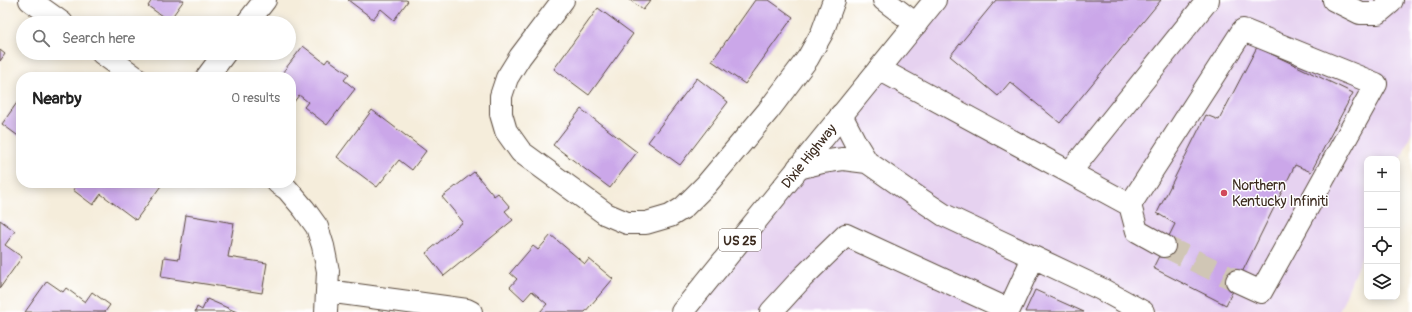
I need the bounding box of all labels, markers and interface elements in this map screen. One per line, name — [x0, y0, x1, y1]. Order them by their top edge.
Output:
search box — [16, 16, 296, 60]
icon: search — [30, 27, 52, 49]
text: Search here — [62, 29, 135, 48]
text: Nearby — [32, 88, 81, 109]
text: 0 results — [231, 90, 280, 106]
street label: Dixie Highway — [778, 121, 840, 192]
map controls — [1364, 156, 1400, 300]
button: + — [1364, 156, 1400, 192]
place label: Northern Kentucky Infiniti — [1232, 177, 1329, 210]
marker: Northern Kentucky Infiniti — [1219, 188, 1229, 198]
button: − — [1364, 192, 1400, 228]
button: locate — [1364, 228, 1400, 264]
road number: US 25 — [719, 229, 761, 251]
button: layers — [1364, 264, 1400, 300]

